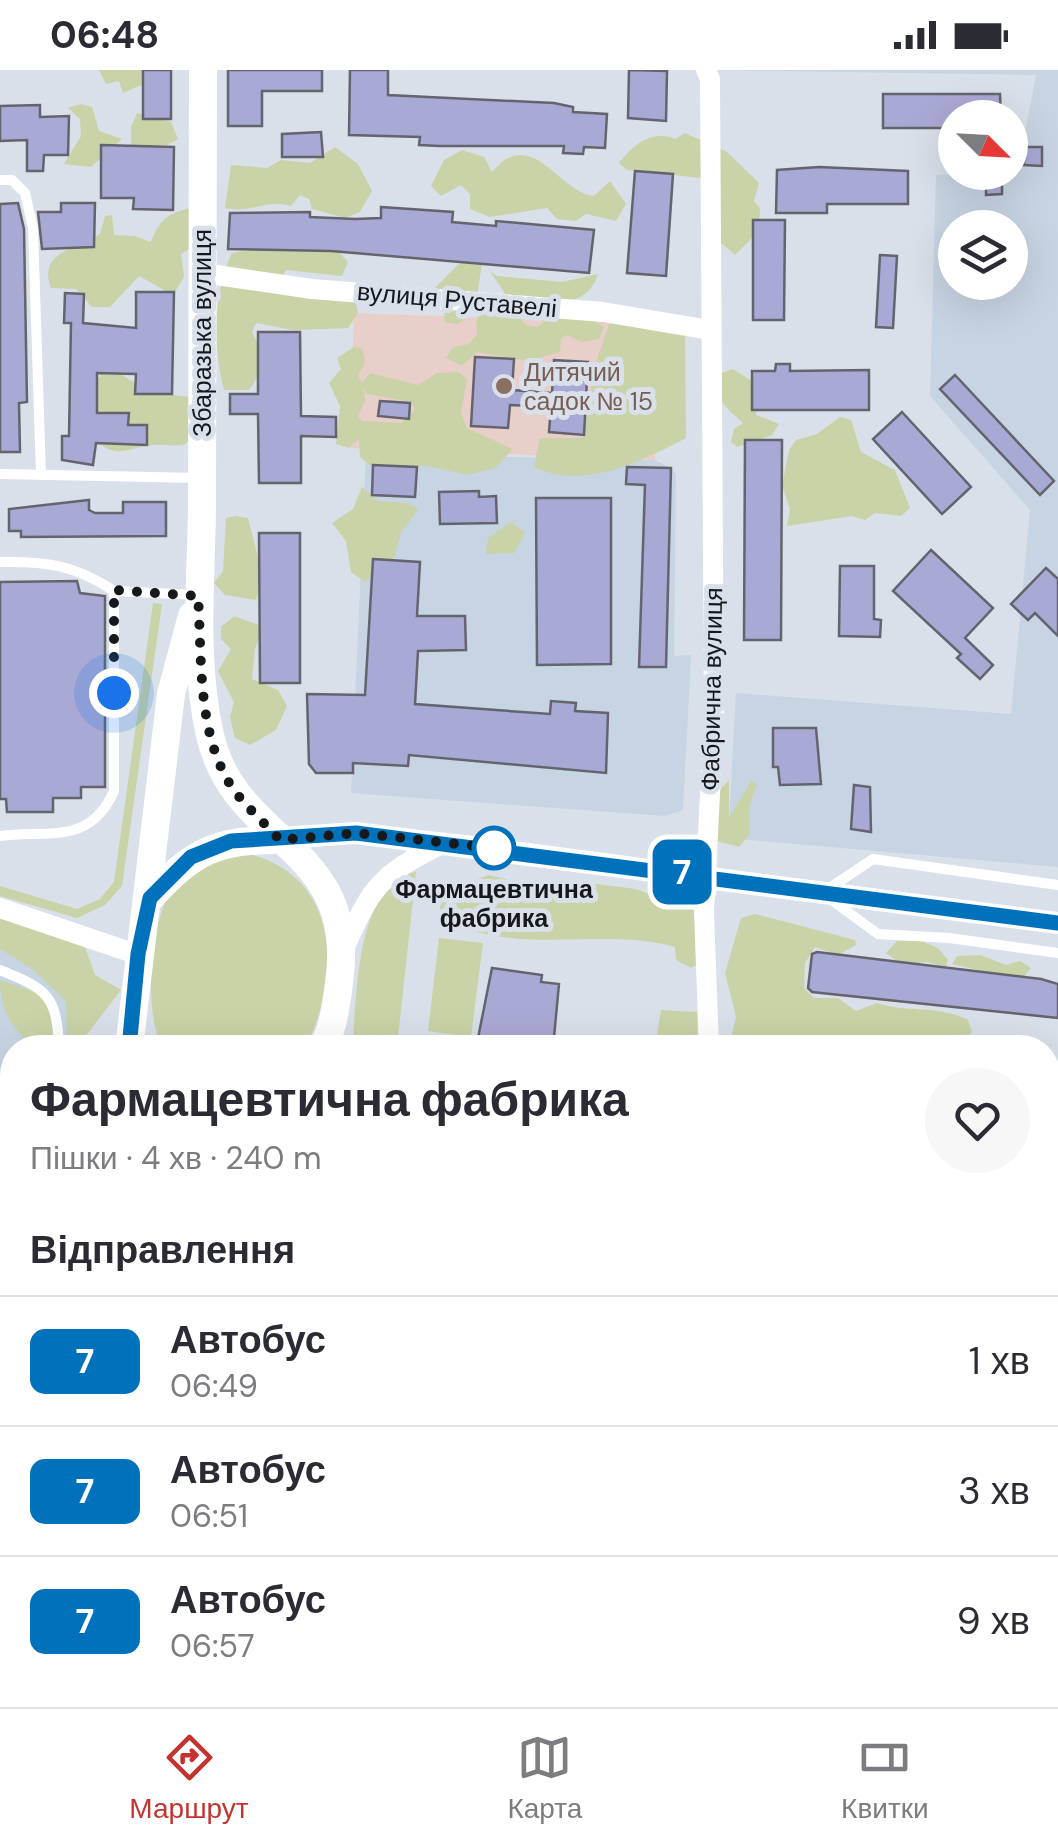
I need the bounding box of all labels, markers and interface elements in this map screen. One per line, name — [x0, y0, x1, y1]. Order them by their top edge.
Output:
text: 06:48 — [50, 10, 159, 60]
north arrow — [938, 100, 1028, 190]
map controls — [938, 100, 1028, 300]
button: layers — [938, 210, 1028, 300]
street label: Збаразька вулиця — [186, 229, 219, 437]
street label: вулиця Руставелі — [356, 275, 558, 325]
place label: Дитячий садок № 15 — [524, 356, 653, 418]
marker: Дитячий садок № 15 — [493, 375, 515, 397]
street label: Фабрична вулиця — [694, 587, 730, 791]
your location — [89, 668, 139, 718]
marker: Фармацевтична фабрика — [473, 827, 515, 869]
line badge: 7 — [650, 840, 714, 904]
text: 7 — [673, 849, 691, 895]
place label: Фармацевтична фабрика — [395, 873, 594, 935]
text: Фармацевтична фабрика — [30, 1068, 629, 1131]
button: heart — [925, 1068, 1030, 1173]
text: Пішки · 4 хв · 240 m — [30, 1137, 322, 1179]
text: Відправлення — [30, 1225, 295, 1275]
text: Автобус — [170, 1315, 326, 1365]
text: 1 хв — [969, 1336, 1030, 1386]
text: 7 — [76, 1338, 94, 1384]
text: 06:49 — [170, 1365, 258, 1407]
text: Автобус — [170, 1445, 326, 1495]
text: 3 хв — [958, 1466, 1030, 1516]
text: 7 — [76, 1468, 94, 1514]
text: 06:51 — [170, 1495, 248, 1537]
text: Автобус — [170, 1575, 326, 1625]
text: 9 хв — [957, 1596, 1030, 1646]
text: 7 — [76, 1598, 94, 1644]
text: 06:57 — [170, 1625, 255, 1667]
tab: Маршрут — [129, 1730, 249, 1827]
tab: Карта — [507, 1730, 582, 1827]
tab: Квитки — [841, 1730, 929, 1827]

